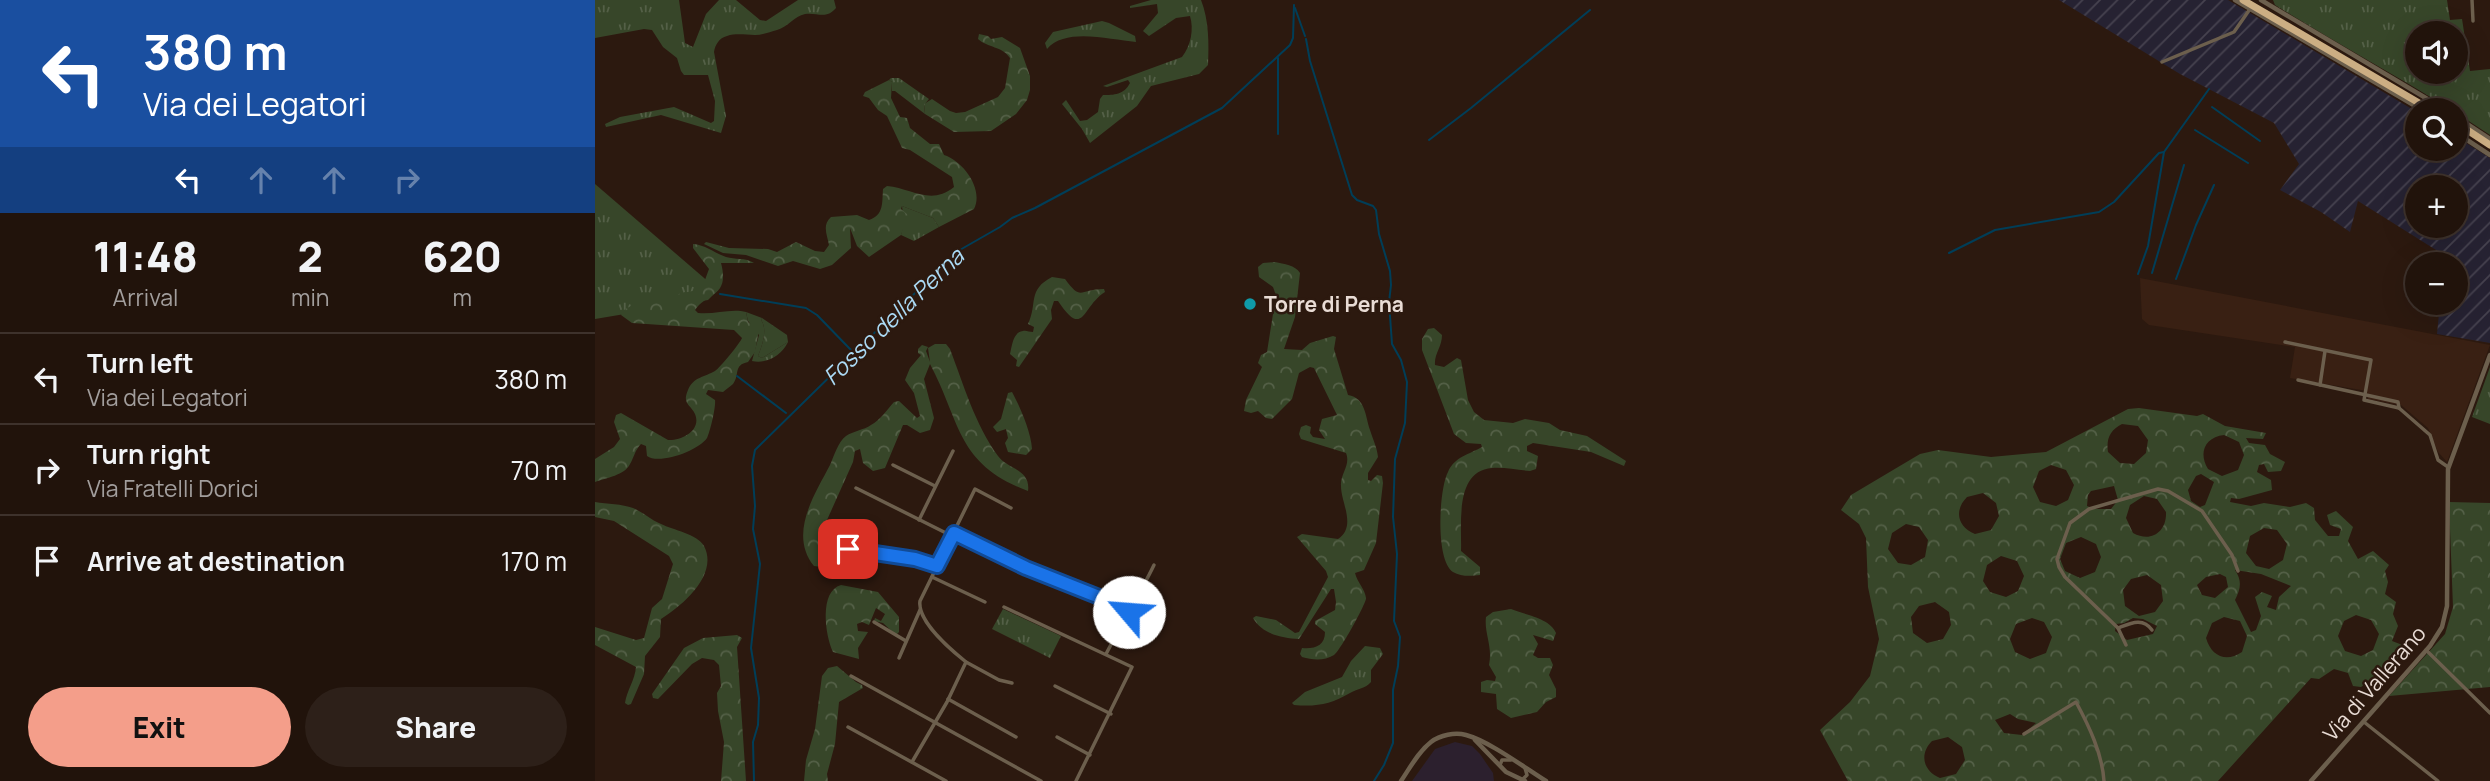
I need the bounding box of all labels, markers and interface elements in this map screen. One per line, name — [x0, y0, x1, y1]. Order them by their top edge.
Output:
text: 380 m — [143, 18, 288, 85]
map controls — [2405, 21, 2468, 315]
button: sound — [2405, 21, 2468, 84]
icon: left — [28, 28, 119, 119]
text: Via dei Legatori — [143, 82, 367, 126]
button: search — [2405, 98, 2468, 161]
icon: left — [169, 161, 207, 199]
icon: ahead — [242, 161, 280, 199]
icon: ahead — [315, 161, 353, 199]
icon: right — [388, 161, 426, 199]
button: + — [2405, 175, 2468, 238]
text: 11:48 — [93, 227, 198, 285]
text: 2 — [297, 227, 323, 285]
text: 620 — [422, 227, 502, 285]
water label: Fosso della Perna — [816, 240, 971, 392]
button: − — [2405, 252, 2468, 315]
text: Arrival — [113, 281, 178, 313]
text: min — [291, 281, 329, 313]
text: m — [452, 281, 472, 313]
place label: Torre di Perna — [1264, 290, 1404, 318]
marker: Torre di Perna — [1242, 296, 1258, 312]
text: Turn left — [87, 345, 194, 381]
icon: left — [28, 360, 66, 398]
text: 380 m — [494, 361, 567, 397]
text: Via dei Legatori — [87, 381, 248, 413]
text: Turn right — [87, 436, 211, 472]
icon: right — [28, 451, 66, 489]
text: 70 m — [511, 452, 567, 488]
text: Via Fratelli Dorici — [87, 472, 259, 504]
pin — [818, 519, 878, 579]
icon: arrive — [829, 530, 867, 568]
icon: arrive — [28, 542, 66, 580]
text: Arrive at destination — [87, 543, 345, 579]
text: 170 m — [501, 543, 567, 579]
position arrow — [1092, 575, 1166, 649]
street label: Via di Vallerano — [2316, 620, 2432, 746]
button: Exit — [28, 687, 291, 767]
button: Share — [305, 687, 567, 767]

